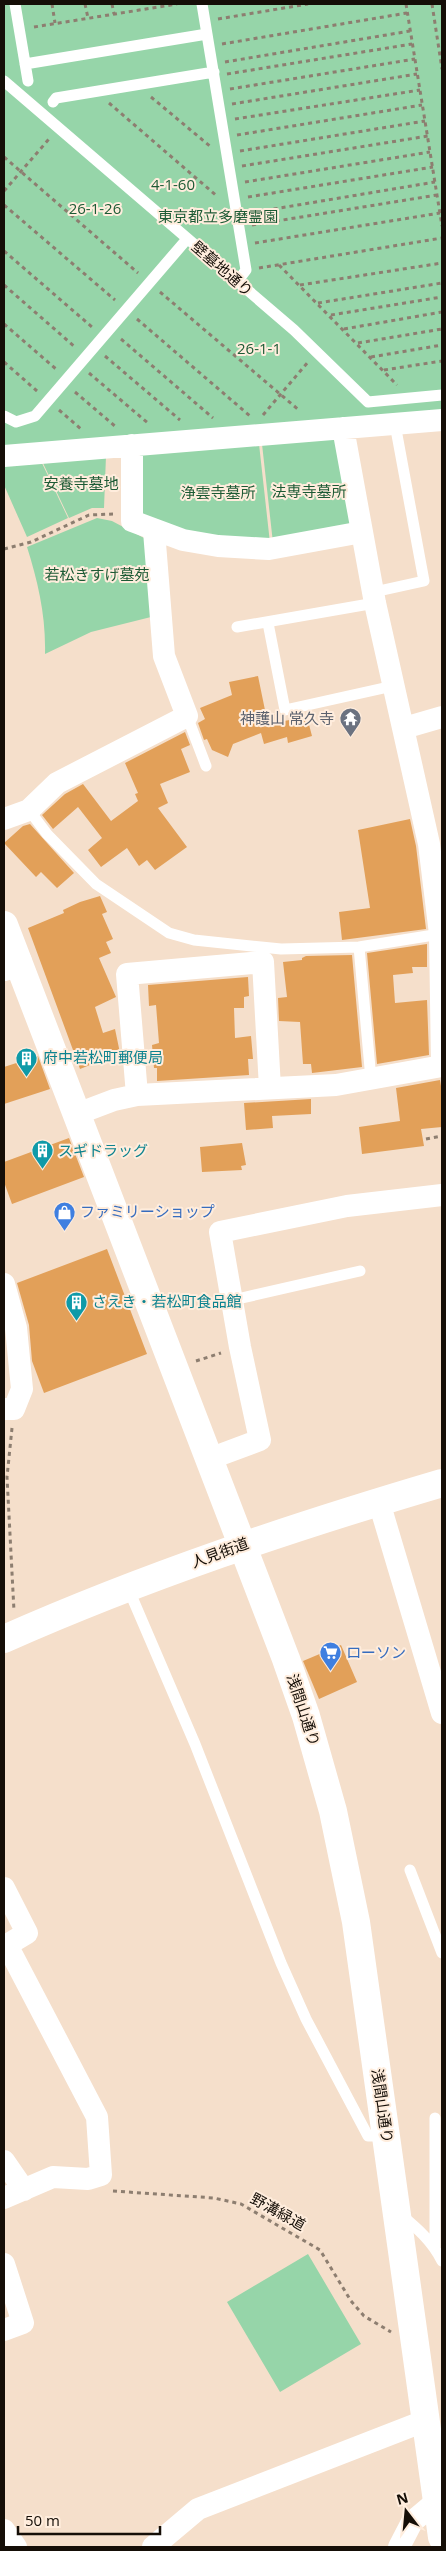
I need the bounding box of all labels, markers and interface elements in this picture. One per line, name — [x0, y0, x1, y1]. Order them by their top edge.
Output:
park label: 4-1-60 — [151, 174, 195, 194]
park label: 26-1-26 — [69, 198, 121, 218]
park label: 東京都立多磨霊園 — [158, 206, 278, 226]
street label: 壁墓地通り — [188, 236, 258, 300]
park label: 26-1-1 — [237, 338, 281, 358]
park label: 安養寺墓地 — [43, 473, 119, 493]
park label: 法専寺墓所 — [271, 481, 347, 501]
park label: 浄雲寺墓所 — [180, 482, 256, 502]
park label: 若松きすげ墓苑 — [44, 564, 150, 584]
temple icon: 神護山 常久寺 — [338, 707, 362, 738]
place label: 神護山 常久寺 — [240, 708, 334, 728]
building icon: 府中若松町郵便局 — [15, 1046, 39, 1077]
place label: 府中若松町郵便局 — [43, 1047, 163, 1067]
building icon: スギドラッグ — [30, 1139, 54, 1170]
place label: スギドラッグ — [58, 1140, 148, 1160]
shop icon: ファミリーショップ — [52, 1200, 76, 1231]
place label: ファミリーショップ — [80, 1201, 215, 1221]
building icon: さえき・若松町食品館 — [64, 1290, 88, 1321]
place label: さえき・若松町食品館 — [92, 1291, 242, 1311]
street label: 人見街道 — [188, 1532, 251, 1572]
supermarket icon: ローソン — [318, 1641, 342, 1672]
place label: ローソン — [346, 1642, 406, 1662]
street label: 浅間山通り — [283, 1671, 325, 1748]
street label: 浅間山通り — [368, 2067, 398, 2144]
street label: 野溝緑道 — [247, 2188, 310, 2234]
north arrow — [381, 2486, 431, 2536]
text: N — [394, 2487, 410, 2509]
scale bar — [18, 2504, 160, 2536]
text: 50 m — [25, 2510, 60, 2530]

